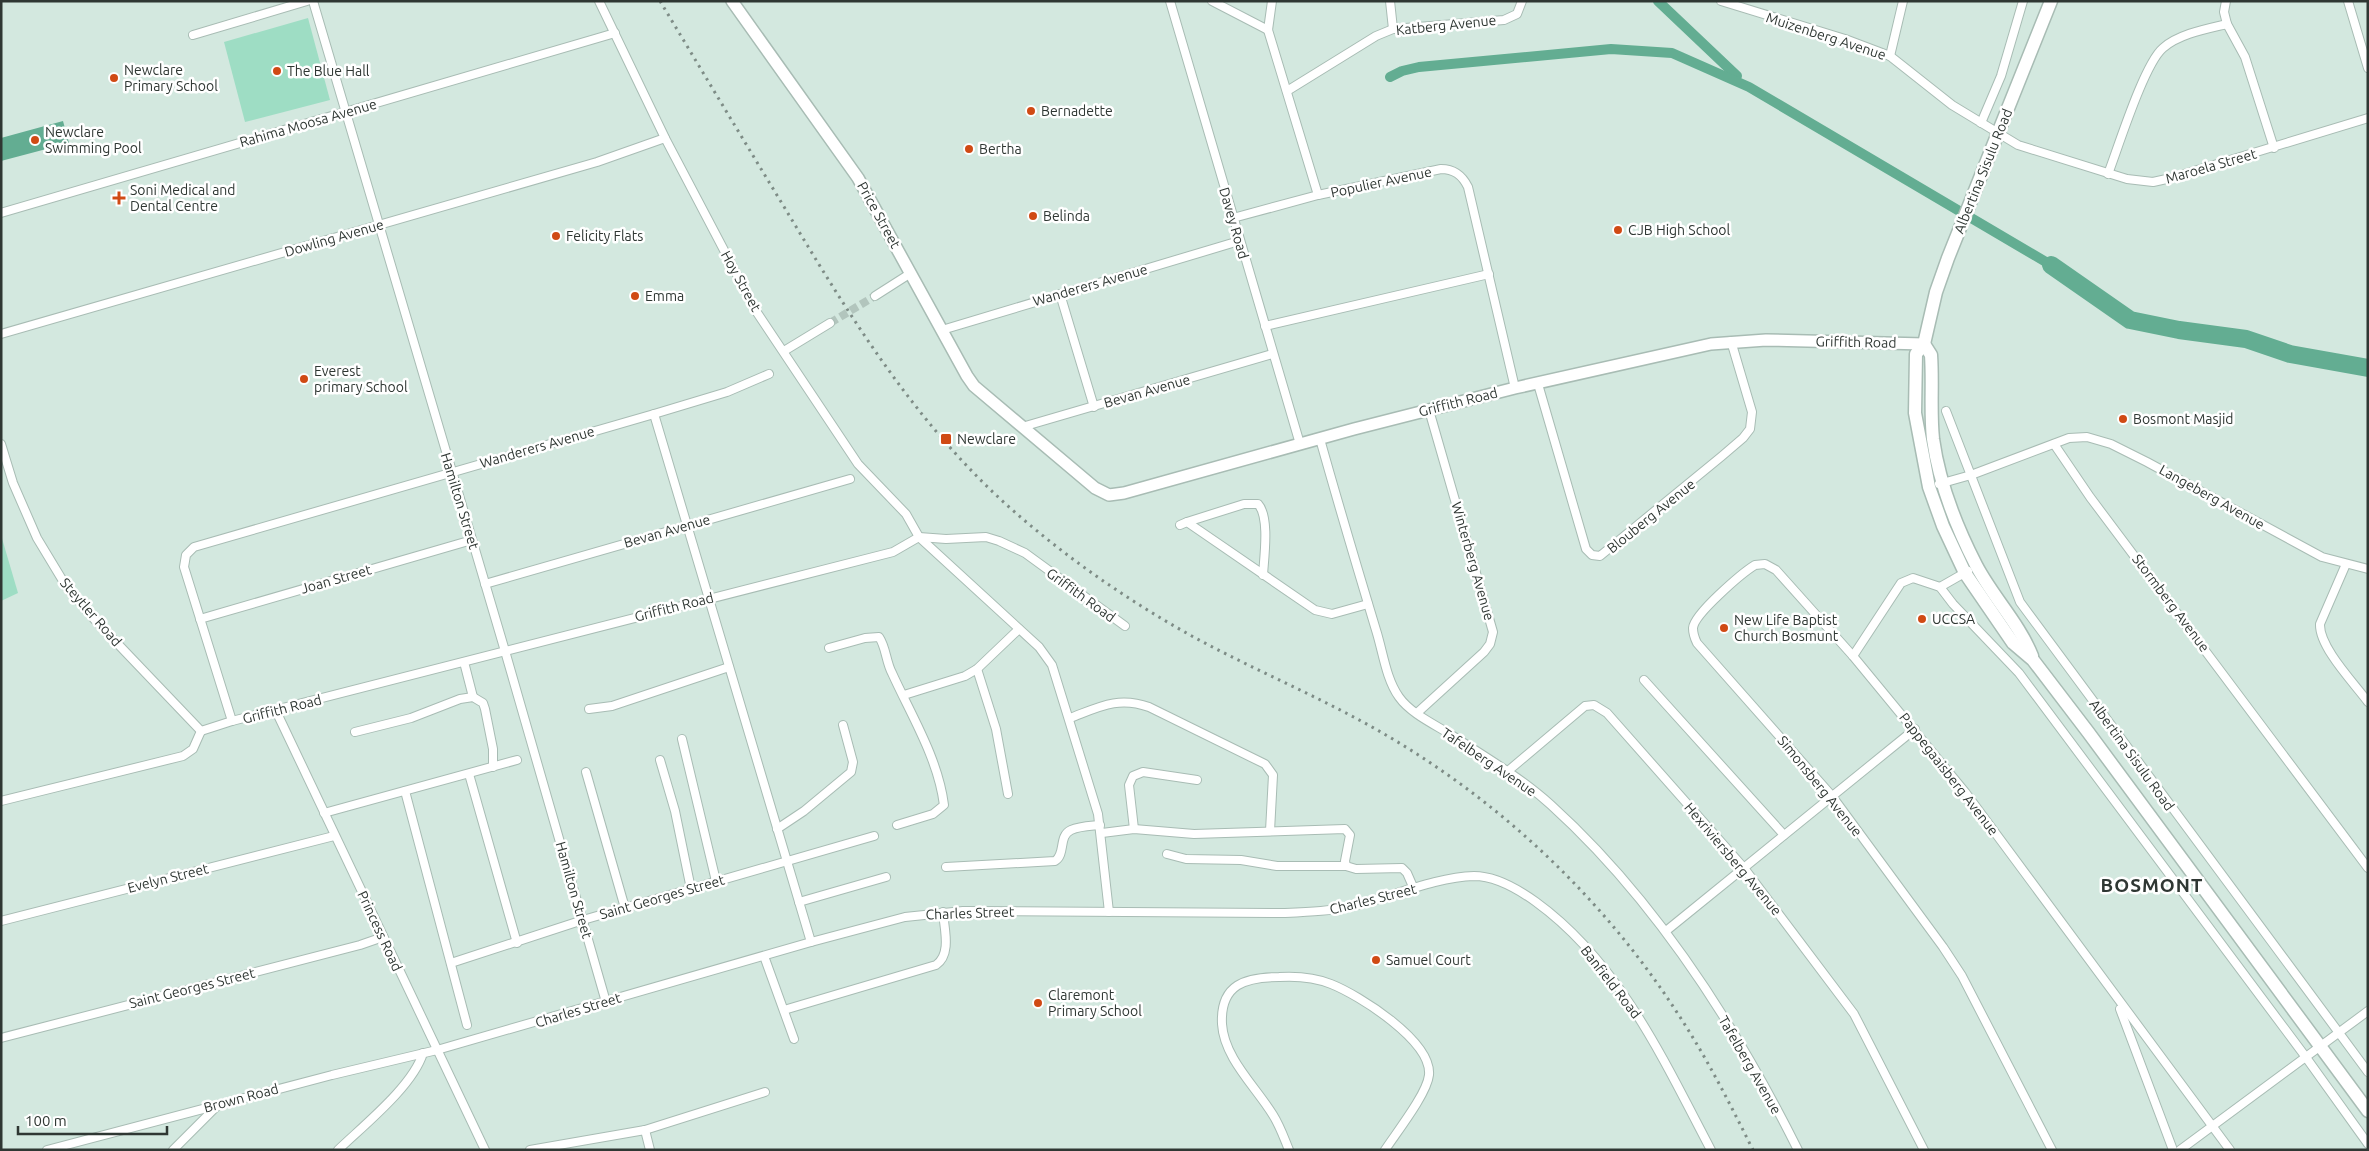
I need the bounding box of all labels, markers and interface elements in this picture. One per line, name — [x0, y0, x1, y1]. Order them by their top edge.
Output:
street label: Muizenberg Avenue — [1764, 9, 1888, 63]
street label: Katberg Avenue — [1395, 12, 1497, 38]
place label: Newclare Primary School — [124, 62, 218, 94]
place label: The Blue Hall — [287, 63, 370, 79]
marker: The Blue Hall — [271, 65, 283, 77]
marker: Newclare Primary School — [108, 72, 120, 84]
street label: Rahima Moosa Avenue — [238, 96, 378, 150]
place label: Bernadette — [1041, 103, 1113, 119]
marker: Bernadette — [1025, 105, 1037, 117]
street label: Albertina Sisulu Road — [1951, 106, 2015, 236]
place label: Newclare Swimming Pool — [45, 124, 142, 156]
marker: Newclare Swimming Pool — [29, 134, 41, 146]
place label: Bertha — [979, 141, 1022, 157]
marker: Bertha — [963, 143, 975, 155]
street label: Maroela Street — [2164, 145, 2259, 187]
street label: Populier Avenue — [1329, 163, 1433, 201]
street label: Price Street — [854, 179, 904, 251]
place label: Soni Medical and Dental Centre — [130, 182, 236, 214]
street label: Davey Road — [1216, 185, 1252, 261]
marker: Soni Medical and Dental Centre — [112, 191, 126, 205]
place label: Belinda — [1043, 208, 1090, 224]
marker: Belinda — [1027, 210, 1039, 222]
street label: Dowling Avenue — [283, 216, 385, 260]
place label: CJB High School — [1628, 222, 1731, 238]
marker: CJB High School — [1612, 224, 1624, 236]
place label: Felicity Flats — [566, 228, 643, 244]
marker: Felicity Flats — [550, 230, 562, 242]
street label: Hoy Street — [718, 248, 764, 315]
street label: Wanderers Avenue — [1031, 261, 1149, 309]
place label: Emma — [645, 288, 684, 304]
marker: Emma — [629, 290, 641, 302]
street label: Griffith Road — [1815, 333, 1897, 351]
place label: Everest primary School — [314, 363, 408, 395]
street label: Bevan Avenue — [1102, 371, 1192, 411]
marker: Everest primary School — [298, 373, 310, 385]
street label: Griffith Road — [1417, 384, 1499, 420]
place label: Bosmont Masjid — [2133, 411, 2234, 427]
marker: Bosmont Masjid — [2117, 413, 2129, 425]
street label: Wanderers Avenue — [478, 423, 596, 471]
place label: Newclare — [957, 431, 1016, 447]
marker: Newclare — [939, 432, 953, 446]
street label: Hamilton Street — [438, 451, 482, 552]
street label: Langeberg Avenue — [2157, 461, 2267, 533]
street label: Blouberg Avenue — [1604, 476, 1698, 556]
street label: Winterberg Avenue — [1448, 500, 1498, 622]
street label: Bevan Avenue — [622, 511, 712, 551]
street label: Stormberg Avenue — [2129, 551, 2213, 655]
street label: Joan Street — [299, 561, 374, 597]
street label: Griffith Road — [1044, 565, 1118, 625]
street label: Steytler Road — [57, 575, 125, 649]
street label: Griffith Road — [633, 589, 715, 625]
place label: UCCSA — [1932, 611, 1975, 627]
place label: New Life Baptist Church Bosmunt — [1734, 612, 1839, 644]
marker: UCCSA — [1916, 613, 1928, 625]
marker: New Life Baptist Church Bosmunt — [1718, 622, 1730, 634]
street label: Griffith Road — [241, 691, 323, 727]
street label: Albertina Sisulu Road — [2086, 696, 2178, 814]
street label: Pappegaaisberg Avenue — [1896, 710, 2002, 838]
street label: Tafelberg Avenue — [1439, 724, 1539, 800]
street label: Simonsberg Avenue — [1775, 733, 1865, 839]
street label: Hexriviersberg Avenue — [1681, 799, 1785, 919]
street label: Hamilton Street — [553, 840, 596, 941]
street label: Evelyn Street — [126, 860, 211, 896]
street label: Saint Georges Street — [598, 871, 727, 923]
district label: BOSMONT — [2101, 874, 2203, 896]
street label: Charles Street — [1328, 880, 1419, 918]
street label: Princess Road — [354, 888, 406, 974]
street label: Charles Street — [925, 903, 1015, 923]
street label: Banfield Road — [1578, 942, 1644, 1022]
place label: Samuel Court — [1386, 952, 1471, 968]
marker: Samuel Court — [1370, 954, 1382, 966]
street label: Saint Georges Street — [127, 964, 257, 1011]
place label: Claremont Primary School — [1048, 987, 1142, 1019]
street label: Charles Street — [533, 989, 623, 1031]
marker: Claremont Primary School — [1032, 997, 1044, 1009]
street label: Tafelberg Avenue — [1715, 1013, 1785, 1117]
street label: Brown Road — [202, 1080, 280, 1116]
scale bar — [18, 1104, 166, 1136]
text: 100 m — [25, 1112, 67, 1129]

